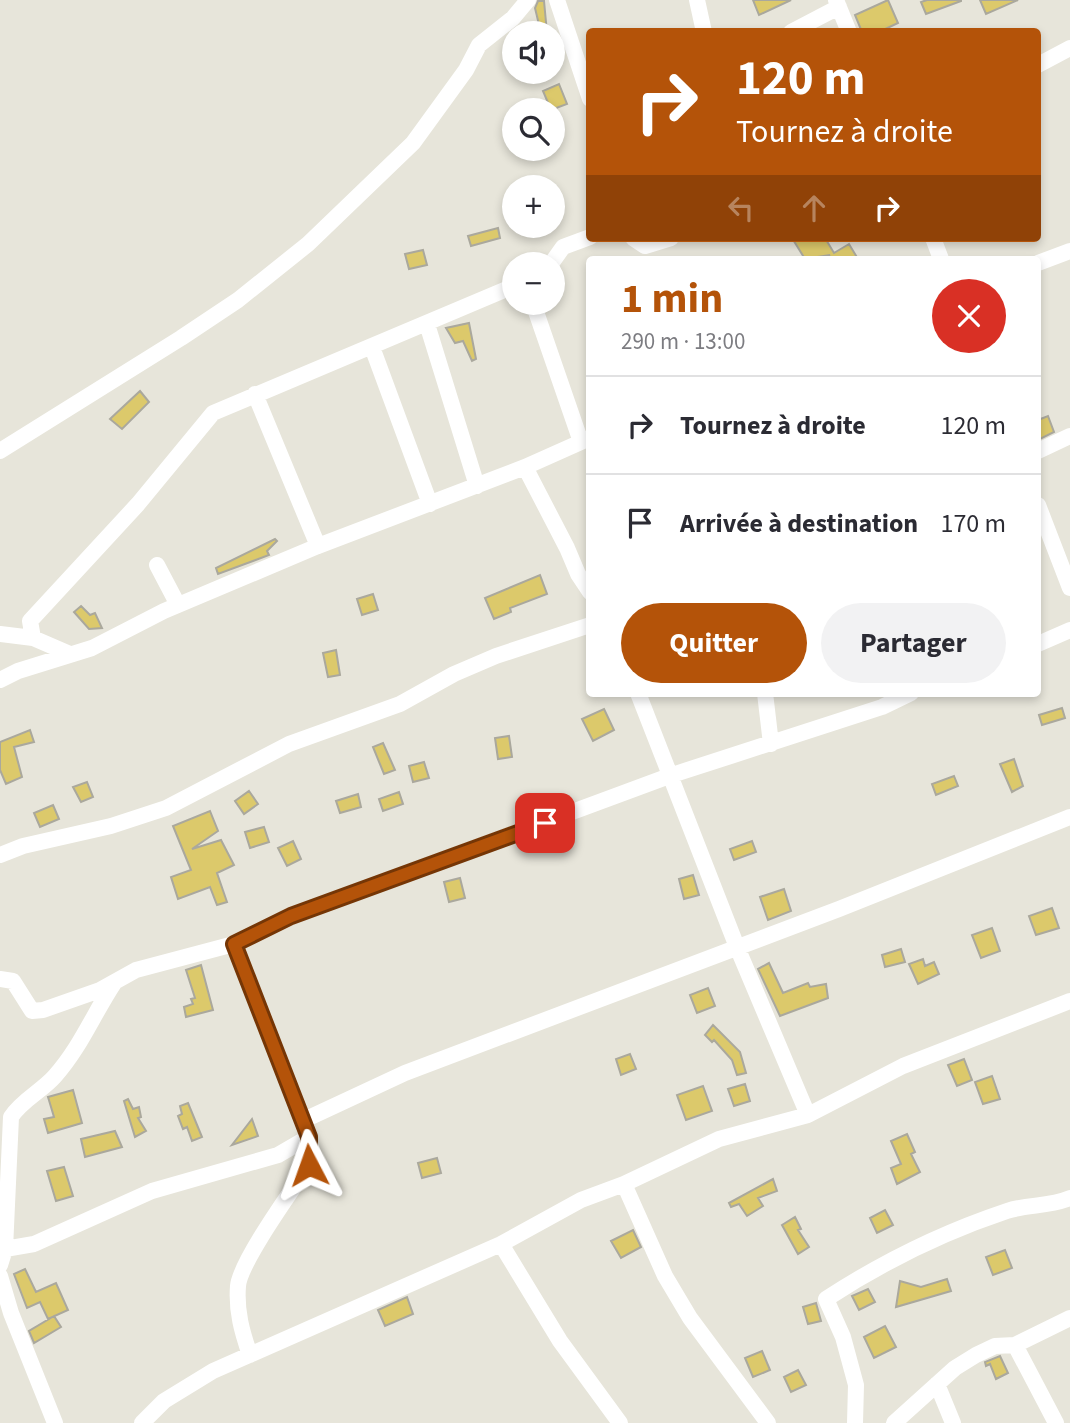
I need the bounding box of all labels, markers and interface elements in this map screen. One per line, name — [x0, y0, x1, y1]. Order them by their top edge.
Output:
map controls — [502, 21, 565, 315]
button: sound — [502, 21, 565, 84]
text: 120 m — [736, 44, 865, 114]
icon: right — [621, 56, 712, 147]
button: search — [502, 98, 565, 161]
text: Tournez à droite — [736, 109, 953, 155]
button: + — [502, 175, 565, 238]
icon: left — [722, 189, 760, 227]
icon: ahead — [795, 189, 833, 227]
icon: right — [868, 189, 906, 227]
button: − — [502, 252, 565, 315]
text: 1 min — [621, 269, 723, 329]
button: close — [932, 279, 1006, 353]
text: 290 m · 13:00 — [621, 325, 745, 358]
icon: right — [621, 406, 659, 444]
text: Tournez à droite — [680, 407, 866, 444]
text: 120 m — [940, 407, 1006, 444]
icon: arrive — [621, 504, 659, 542]
text: Arrivée à destination — [680, 505, 918, 542]
text: 170 m — [940, 505, 1006, 542]
button: Quitter — [621, 603, 807, 683]
button: Partager — [821, 603, 1006, 683]
pin — [515, 793, 575, 853]
icon: arrive — [526, 804, 564, 842]
position arrow — [272, 1128, 346, 1202]

